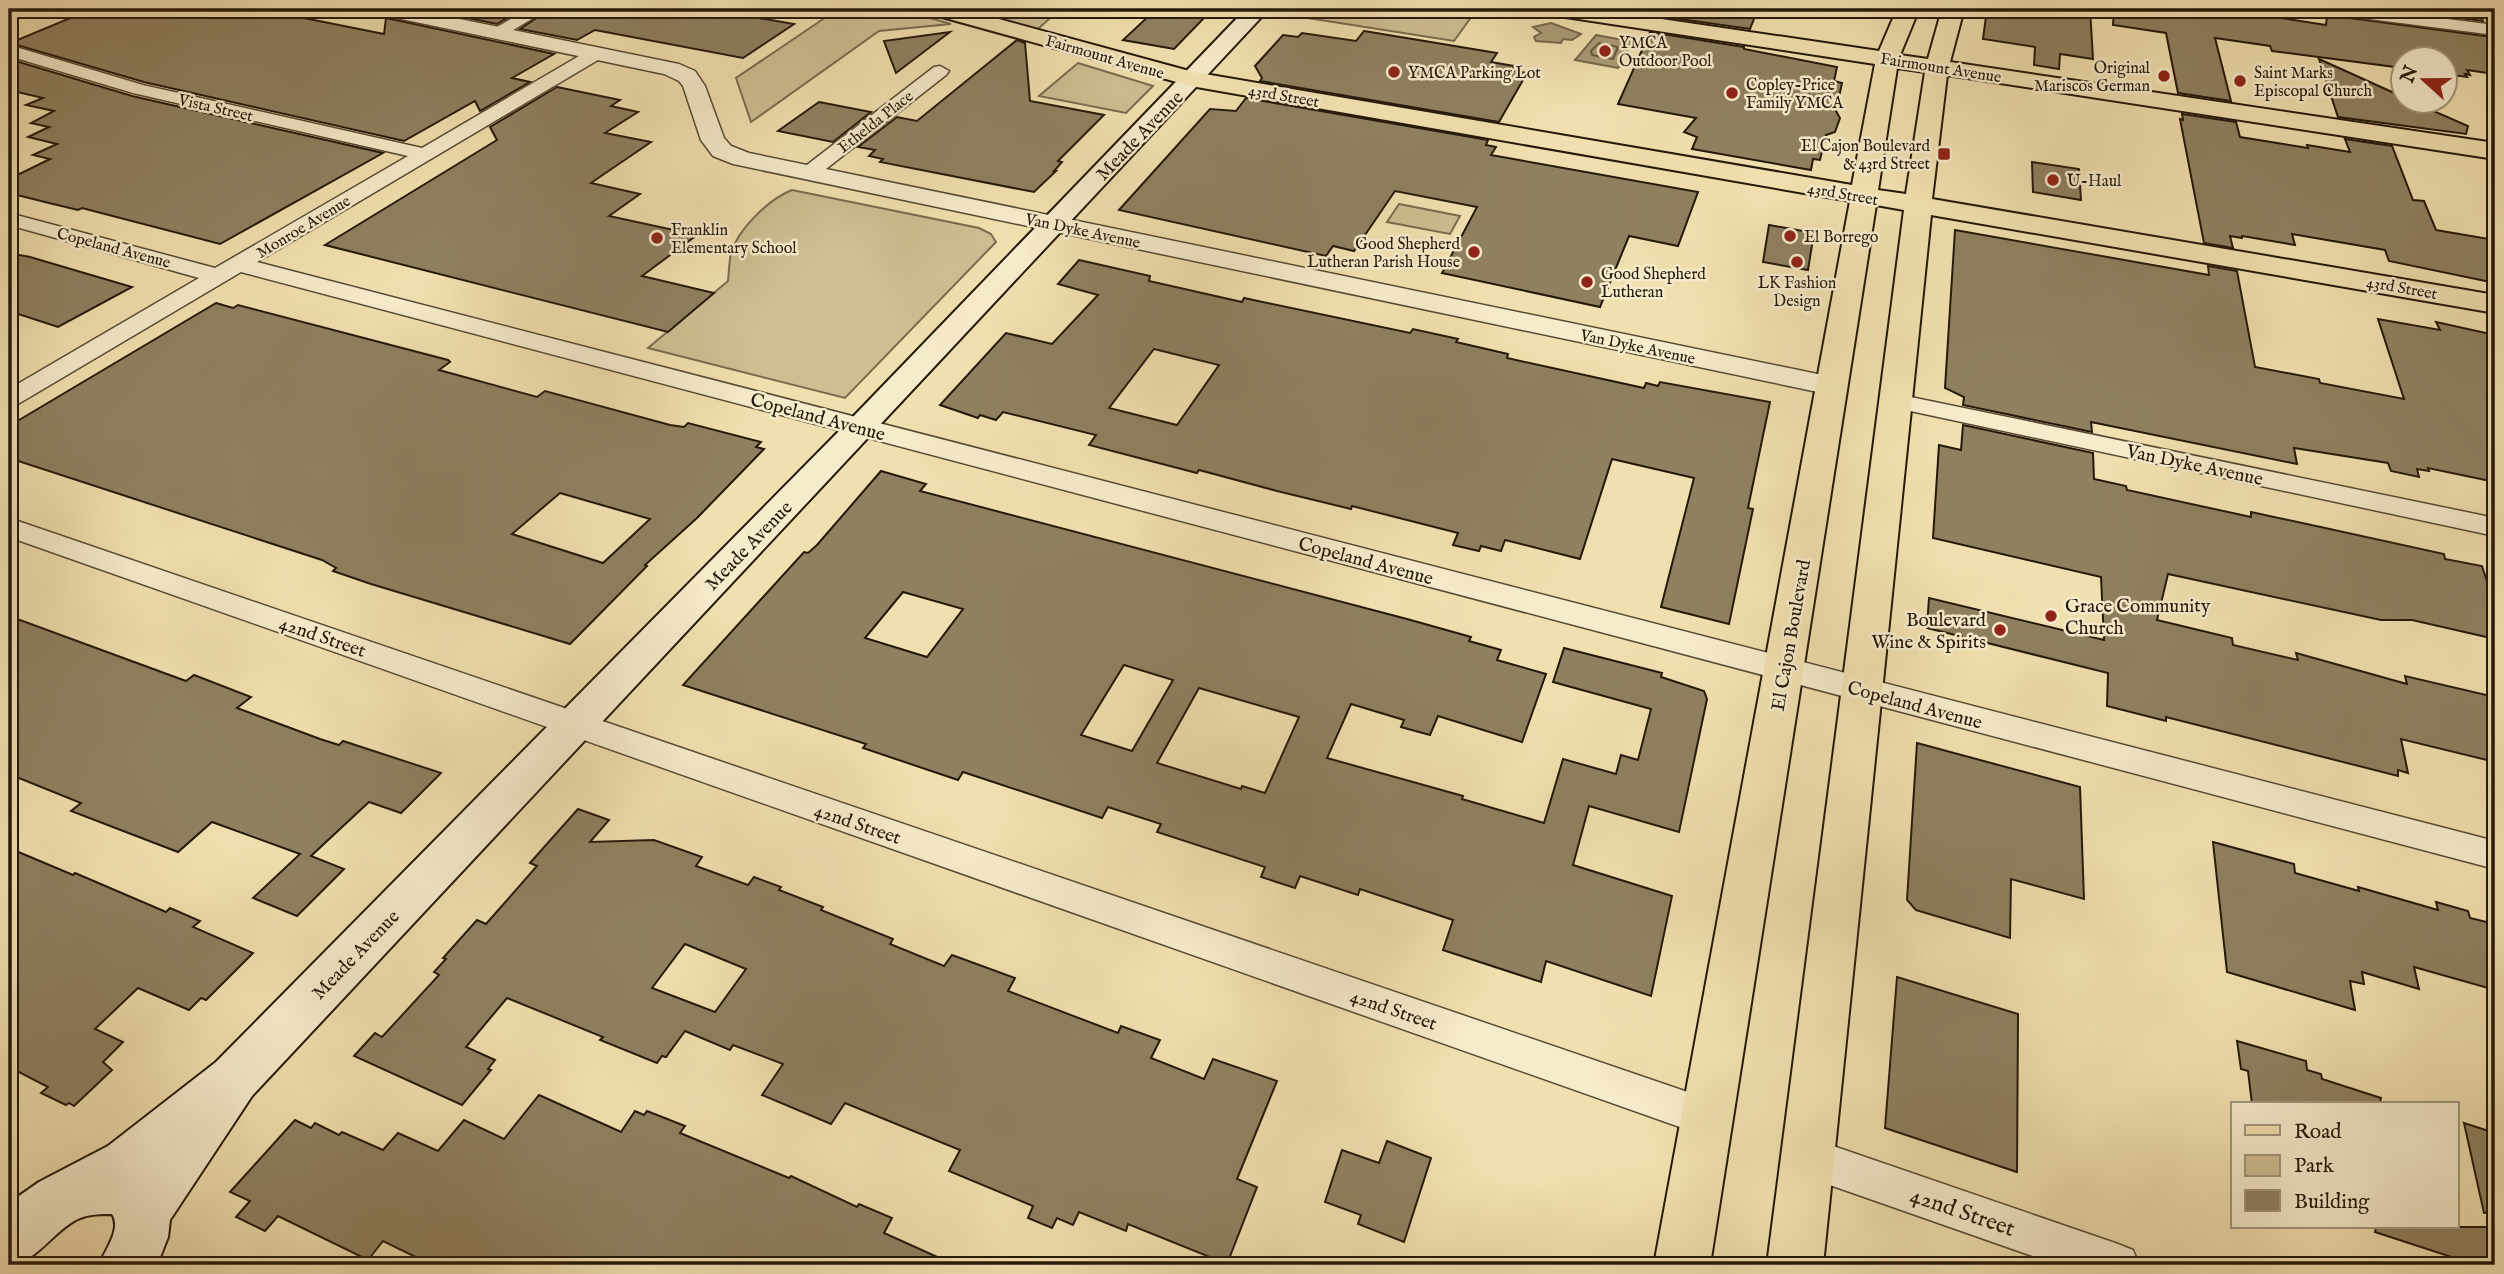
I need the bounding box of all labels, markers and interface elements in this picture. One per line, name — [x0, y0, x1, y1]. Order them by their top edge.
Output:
street label: Fairmount Avenue — [1043, 31, 1166, 84]
place label: YMCA Outdoor Pool — [1619, 34, 1712, 72]
marker: YMCA Outdoor Pool — [1597, 43, 1613, 59]
north arrow — [2388, 46, 2458, 116]
street label: Fairmount Avenue — [1879, 50, 2003, 88]
place label: Original Mariscos German — [2034, 59, 2151, 97]
text: N — [2395, 62, 2424, 88]
marker: YMCA Parking Lot — [1386, 64, 1402, 80]
place label: YMCA Parking Lot — [1408, 64, 1541, 84]
place label: Saint Marks Episcopal Church — [2254, 64, 2372, 102]
marker: Original Mariscos German — [2156, 68, 2172, 84]
marker: Saint Marks Episcopal Church — [2232, 73, 2248, 89]
place label: Copley-Price Family YMCA — [1746, 76, 1844, 114]
street label: 43rd Street — [1247, 81, 1321, 113]
marker: Copley-Price Family YMCA — [1724, 85, 1740, 101]
street label: Meade Avenue — [1092, 86, 1189, 186]
street label: Ethelda Place — [834, 87, 918, 158]
street label: Vista Street — [175, 90, 255, 127]
place label: El Cajon Boulevard & 43rd Street — [1801, 137, 1931, 175]
marker: El Cajon Boulevard & 43rd Street — [1936, 146, 1952, 162]
marker: U-Haul — [2045, 172, 2061, 188]
place label: U-Haul — [2067, 172, 2122, 192]
street label: 43rd Street — [1806, 179, 1880, 211]
street label: Monroe Avenue — [253, 192, 355, 264]
street label: Van Dyke Avenue — [1022, 210, 1142, 254]
place label: Franklin Elementary School — [671, 221, 797, 259]
street label: Copeland Avenue — [54, 224, 172, 274]
marker: El Borrego — [1782, 228, 1798, 244]
place label: El Borrego — [1804, 228, 1879, 248]
marker: Franklin Elementary School — [649, 230, 665, 246]
place label: Good Shepherd Lutheran Parish House — [1307, 235, 1460, 273]
marker: Good Shepherd Lutheran Parish House — [1466, 244, 1482, 260]
marker: LK Fashion Design — [1789, 254, 1805, 270]
place label: Good Shepherd Lutheran — [1601, 265, 1706, 303]
street label: 43rd Street — [2365, 273, 2439, 305]
marker: Good Shepherd Lutheran — [1579, 274, 1595, 290]
place label: LK Fashion Design — [1758, 274, 1837, 312]
street label: Van Dyke Avenue — [1577, 326, 1697, 370]
street label: Copeland Avenue — [747, 388, 888, 448]
street label: Van Dyke Avenue — [2123, 440, 2265, 492]
street label: Meade Avenue — [701, 496, 798, 596]
street label: Copeland Avenue — [1295, 532, 1436, 592]
street label: El Cajon Boulevard — [1767, 557, 1817, 713]
place label: Grace Community Church — [2065, 595, 2211, 641]
marker: Grace Community Church — [2043, 608, 2059, 624]
place label: Boulevard Wine & Spirits — [1871, 609, 1987, 655]
street label: 42nd Street — [276, 612, 369, 664]
marker: Boulevard Wine & Spirits — [1992, 622, 2008, 638]
street label: Copeland Avenue — [1844, 676, 1985, 736]
street label: 42nd Street — [811, 799, 904, 851]
street label: Meade Avenue — [308, 905, 405, 1005]
street label: 42nd Street — [1347, 985, 1440, 1037]
legend — [2231, 1102, 2458, 1228]
text: Road — [2294, 1119, 2342, 1146]
text: Park — [2294, 1153, 2335, 1180]
street label: 42nd Street — [1906, 1181, 2019, 1244]
text: Building — [2294, 1189, 2370, 1216]

